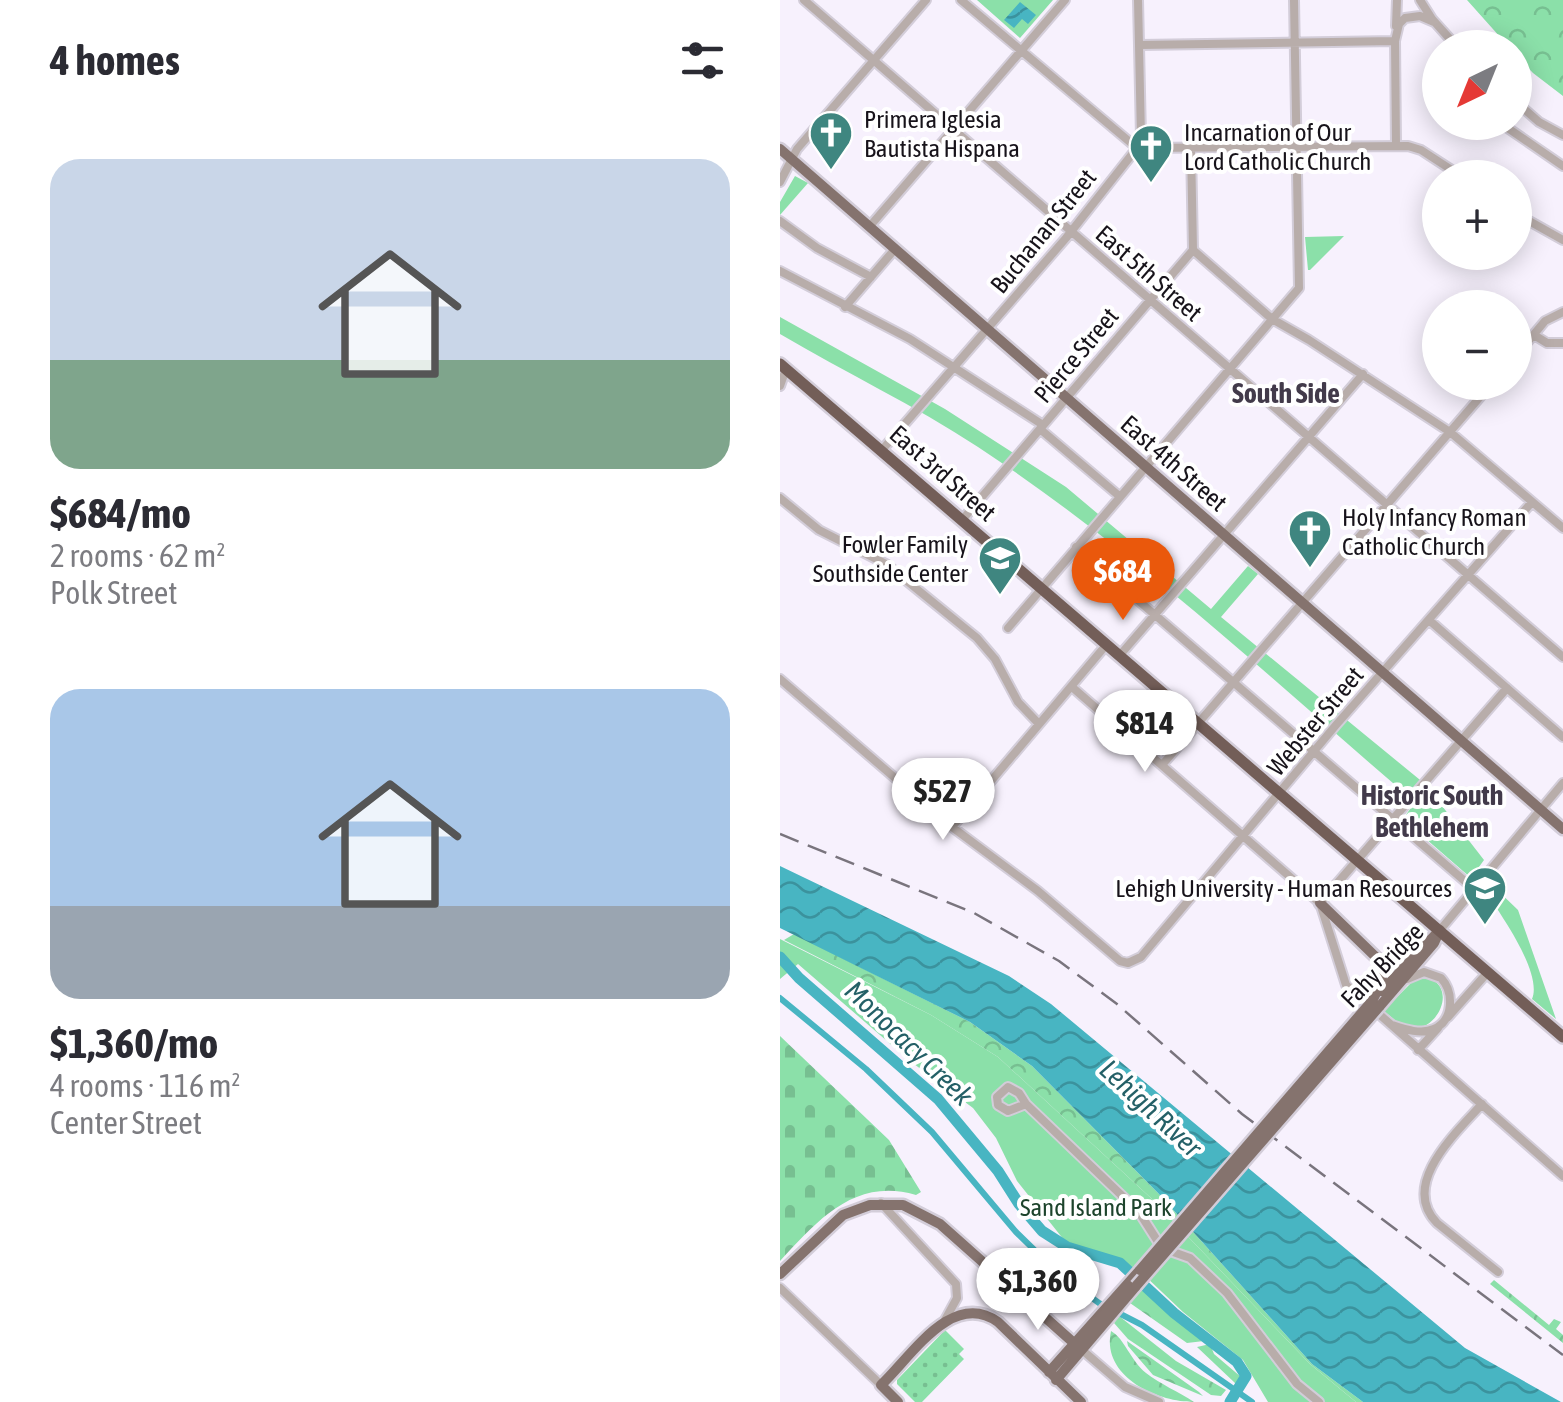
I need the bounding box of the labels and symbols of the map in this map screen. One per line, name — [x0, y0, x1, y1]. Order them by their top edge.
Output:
north arrow — [1422, 30, 1532, 140]
place label: Primera Iglesia Bautista Hispana — [864, 105, 1020, 162]
church icon: Primera Iglesia Bautista Hispana — [808, 110, 854, 171]
place label: Incarnation of Our Lord Catholic Church — [1184, 118, 1371, 175]
church icon: Incarnation of Our Lord Catholic Church — [1128, 123, 1174, 184]
street label: Buchanan Street — [985, 163, 1101, 299]
street label: East 5th Street — [1090, 219, 1208, 327]
street label: Pierce Street — [1028, 302, 1124, 408]
district label: South Side — [1232, 377, 1340, 409]
street label: East 4th Street — [1115, 409, 1233, 517]
street label: East 3rd Street — [884, 419, 1002, 527]
place label: Holy Infancy Roman Catholic Church — [1342, 503, 1527, 560]
church icon: Holy Infancy Roman Catholic Church — [1287, 508, 1333, 569]
place label: Fowler Family Southside Center — [813, 530, 969, 587]
school or university icon: Fowler Family Southside Center — [977, 535, 1023, 596]
pin: $684 — [1064, 538, 1182, 623]
street label: Webster Street — [1261, 661, 1369, 781]
pin: $814 — [1086, 690, 1204, 775]
pin: $527 — [884, 758, 1002, 843]
district label: Historic South Bethlehem — [1361, 779, 1503, 843]
school or university icon: Lehigh University - Human Resources — [1462, 865, 1508, 926]
place label: Lehigh University - Human Resources — [1115, 874, 1452, 902]
street label: Fahy Bridge — [1335, 917, 1429, 1013]
water label: Monocacy Creek — [839, 974, 980, 1112]
water label: Lehigh River — [1094, 1053, 1210, 1164]
park label: Sand Island Park — [1020, 1193, 1172, 1221]
pin: $1,360 — [957, 1248, 1119, 1333]

